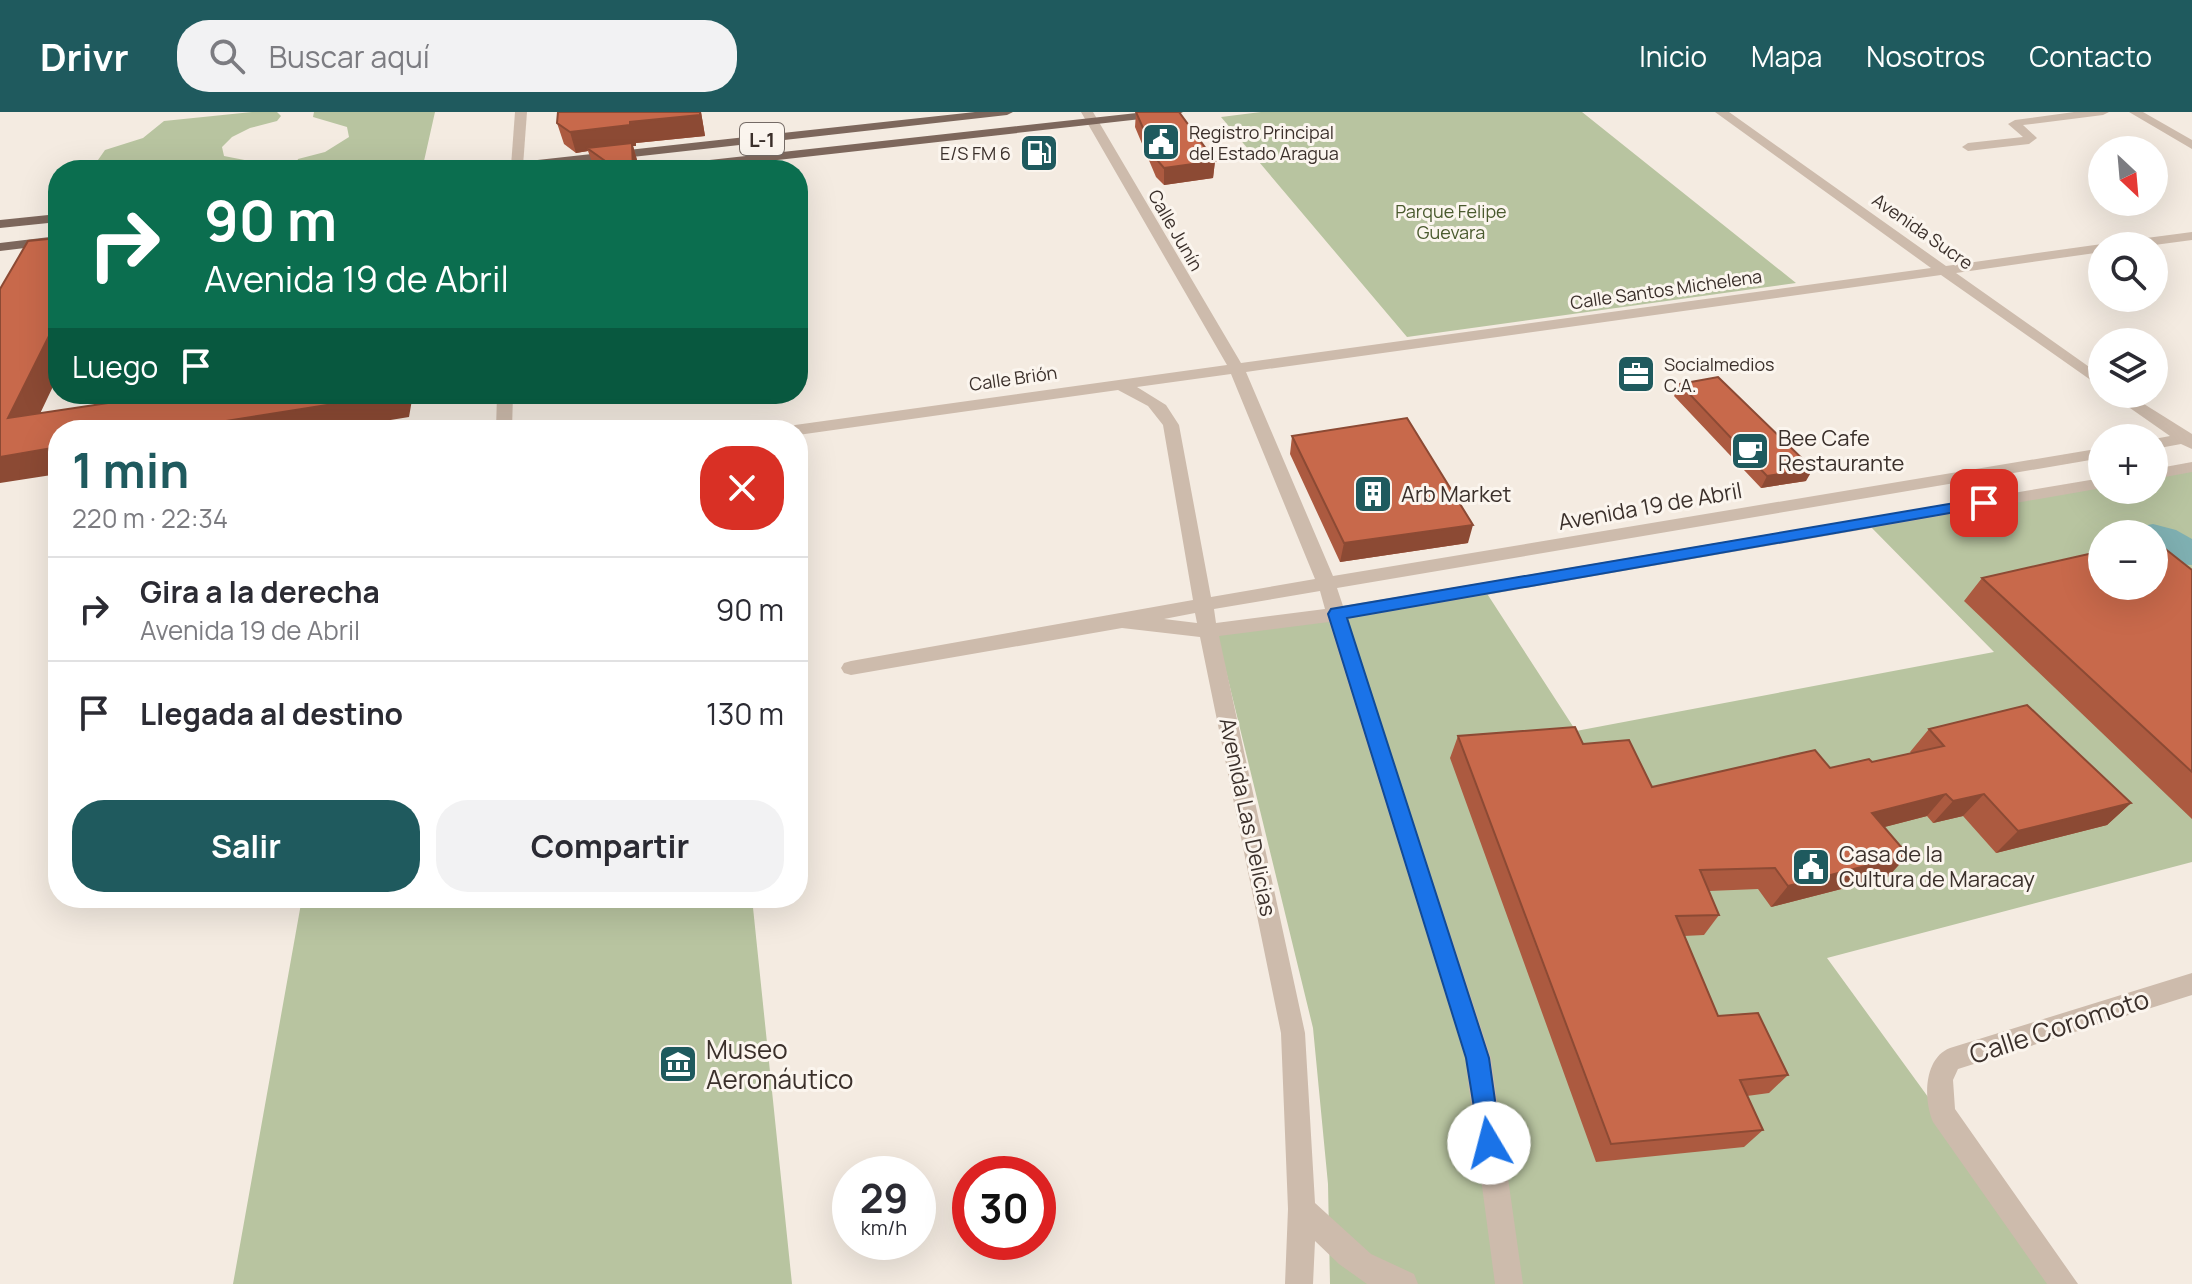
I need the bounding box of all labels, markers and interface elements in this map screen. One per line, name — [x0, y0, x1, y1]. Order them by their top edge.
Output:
search box — [177, 20, 737, 92]
text: Drivr — [40, 30, 129, 82]
icon: search — [205, 34, 249, 78]
text: Buscar aquí — [269, 36, 430, 77]
text: Inicio — [1639, 37, 1707, 75]
text: Mapa — [1751, 37, 1822, 75]
text: Nosotros — [1866, 37, 1985, 75]
text: Contacto — [2029, 37, 2152, 75]
place label: Registro Principal del Estado Aragua — [1189, 120, 1339, 165]
public building icon: Registro Principal del Estado Aragua — [1140, 121, 1182, 163]
road number: L-1 — [740, 123, 784, 155]
fuel station icon: E/S FM 6 — [1018, 132, 1060, 174]
north arrow — [2088, 136, 2168, 216]
map controls — [2088, 136, 2168, 600]
place label: E/S FM 6 — [940, 141, 1011, 165]
text: 90 m — [204, 181, 337, 258]
street label: Calle Junín — [1143, 185, 1209, 275]
street label: Avenida Sucre — [1868, 187, 1978, 275]
icon: right — [72, 192, 176, 296]
park label: Parque Felipe Guevara — [1395, 199, 1507, 244]
button: search — [2088, 232, 2168, 312]
text: Avenida 19 de Abril — [204, 254, 509, 303]
street label: Calle Santos Michelena — [1569, 264, 1763, 314]
button: layers — [2088, 328, 2168, 408]
icon: arrive — [174, 344, 218, 388]
text: Luego — [72, 346, 158, 387]
place label: Socialmedios C.A. — [1664, 352, 1774, 397]
office icon: Socialmedios C.A. — [1615, 353, 1657, 395]
street label: Calle Brión — [968, 360, 1058, 396]
place label: Bee Cafe Restaurante — [1778, 423, 1905, 478]
button: + — [2088, 424, 2168, 504]
cafe icon: Bee Cafe Restaurante — [1729, 430, 1771, 472]
text: 1 min — [72, 437, 189, 502]
button: close — [700, 446, 784, 530]
pin — [1950, 469, 2018, 537]
building icon: Arb Market — [1352, 473, 1394, 515]
street label: Avenida 19 de Abril — [1556, 475, 1744, 537]
place label: Arb Market — [1401, 479, 1511, 509]
icon: arrive — [1962, 481, 2006, 525]
text: 220 m · 22:34 — [72, 500, 228, 536]
button: − — [2088, 520, 2168, 600]
text: Gira a la derecha — [140, 571, 380, 612]
icon: right — [72, 587, 116, 631]
text: 90 m — [716, 589, 784, 630]
text: Avenida 19 de Abril — [140, 612, 360, 648]
icon: arrive — [72, 691, 116, 735]
text: Llegada al destino — [140, 693, 403, 734]
text: 130 m — [706, 693, 784, 734]
street label: Avenida Las Delicias — [1212, 715, 1284, 919]
button: Salir — [72, 800, 420, 892]
button: Compartir — [436, 800, 784, 892]
place label: Casa de la Cultura de Maracay — [1839, 839, 2035, 894]
public building icon: Casa de la Cultura de Maracay — [1790, 846, 1832, 888]
street label: Calle Coromoto — [1965, 980, 2153, 1072]
place label: Museo Aeronáutico — [706, 1031, 853, 1097]
museum icon: Museo Aeronáutico — [657, 1043, 699, 1085]
position arrow — [1447, 1101, 1531, 1185]
speed limit sign: 30 — [952, 1156, 1056, 1260]
text: 29 — [860, 1170, 908, 1225]
text: km/h — [861, 1214, 907, 1241]

